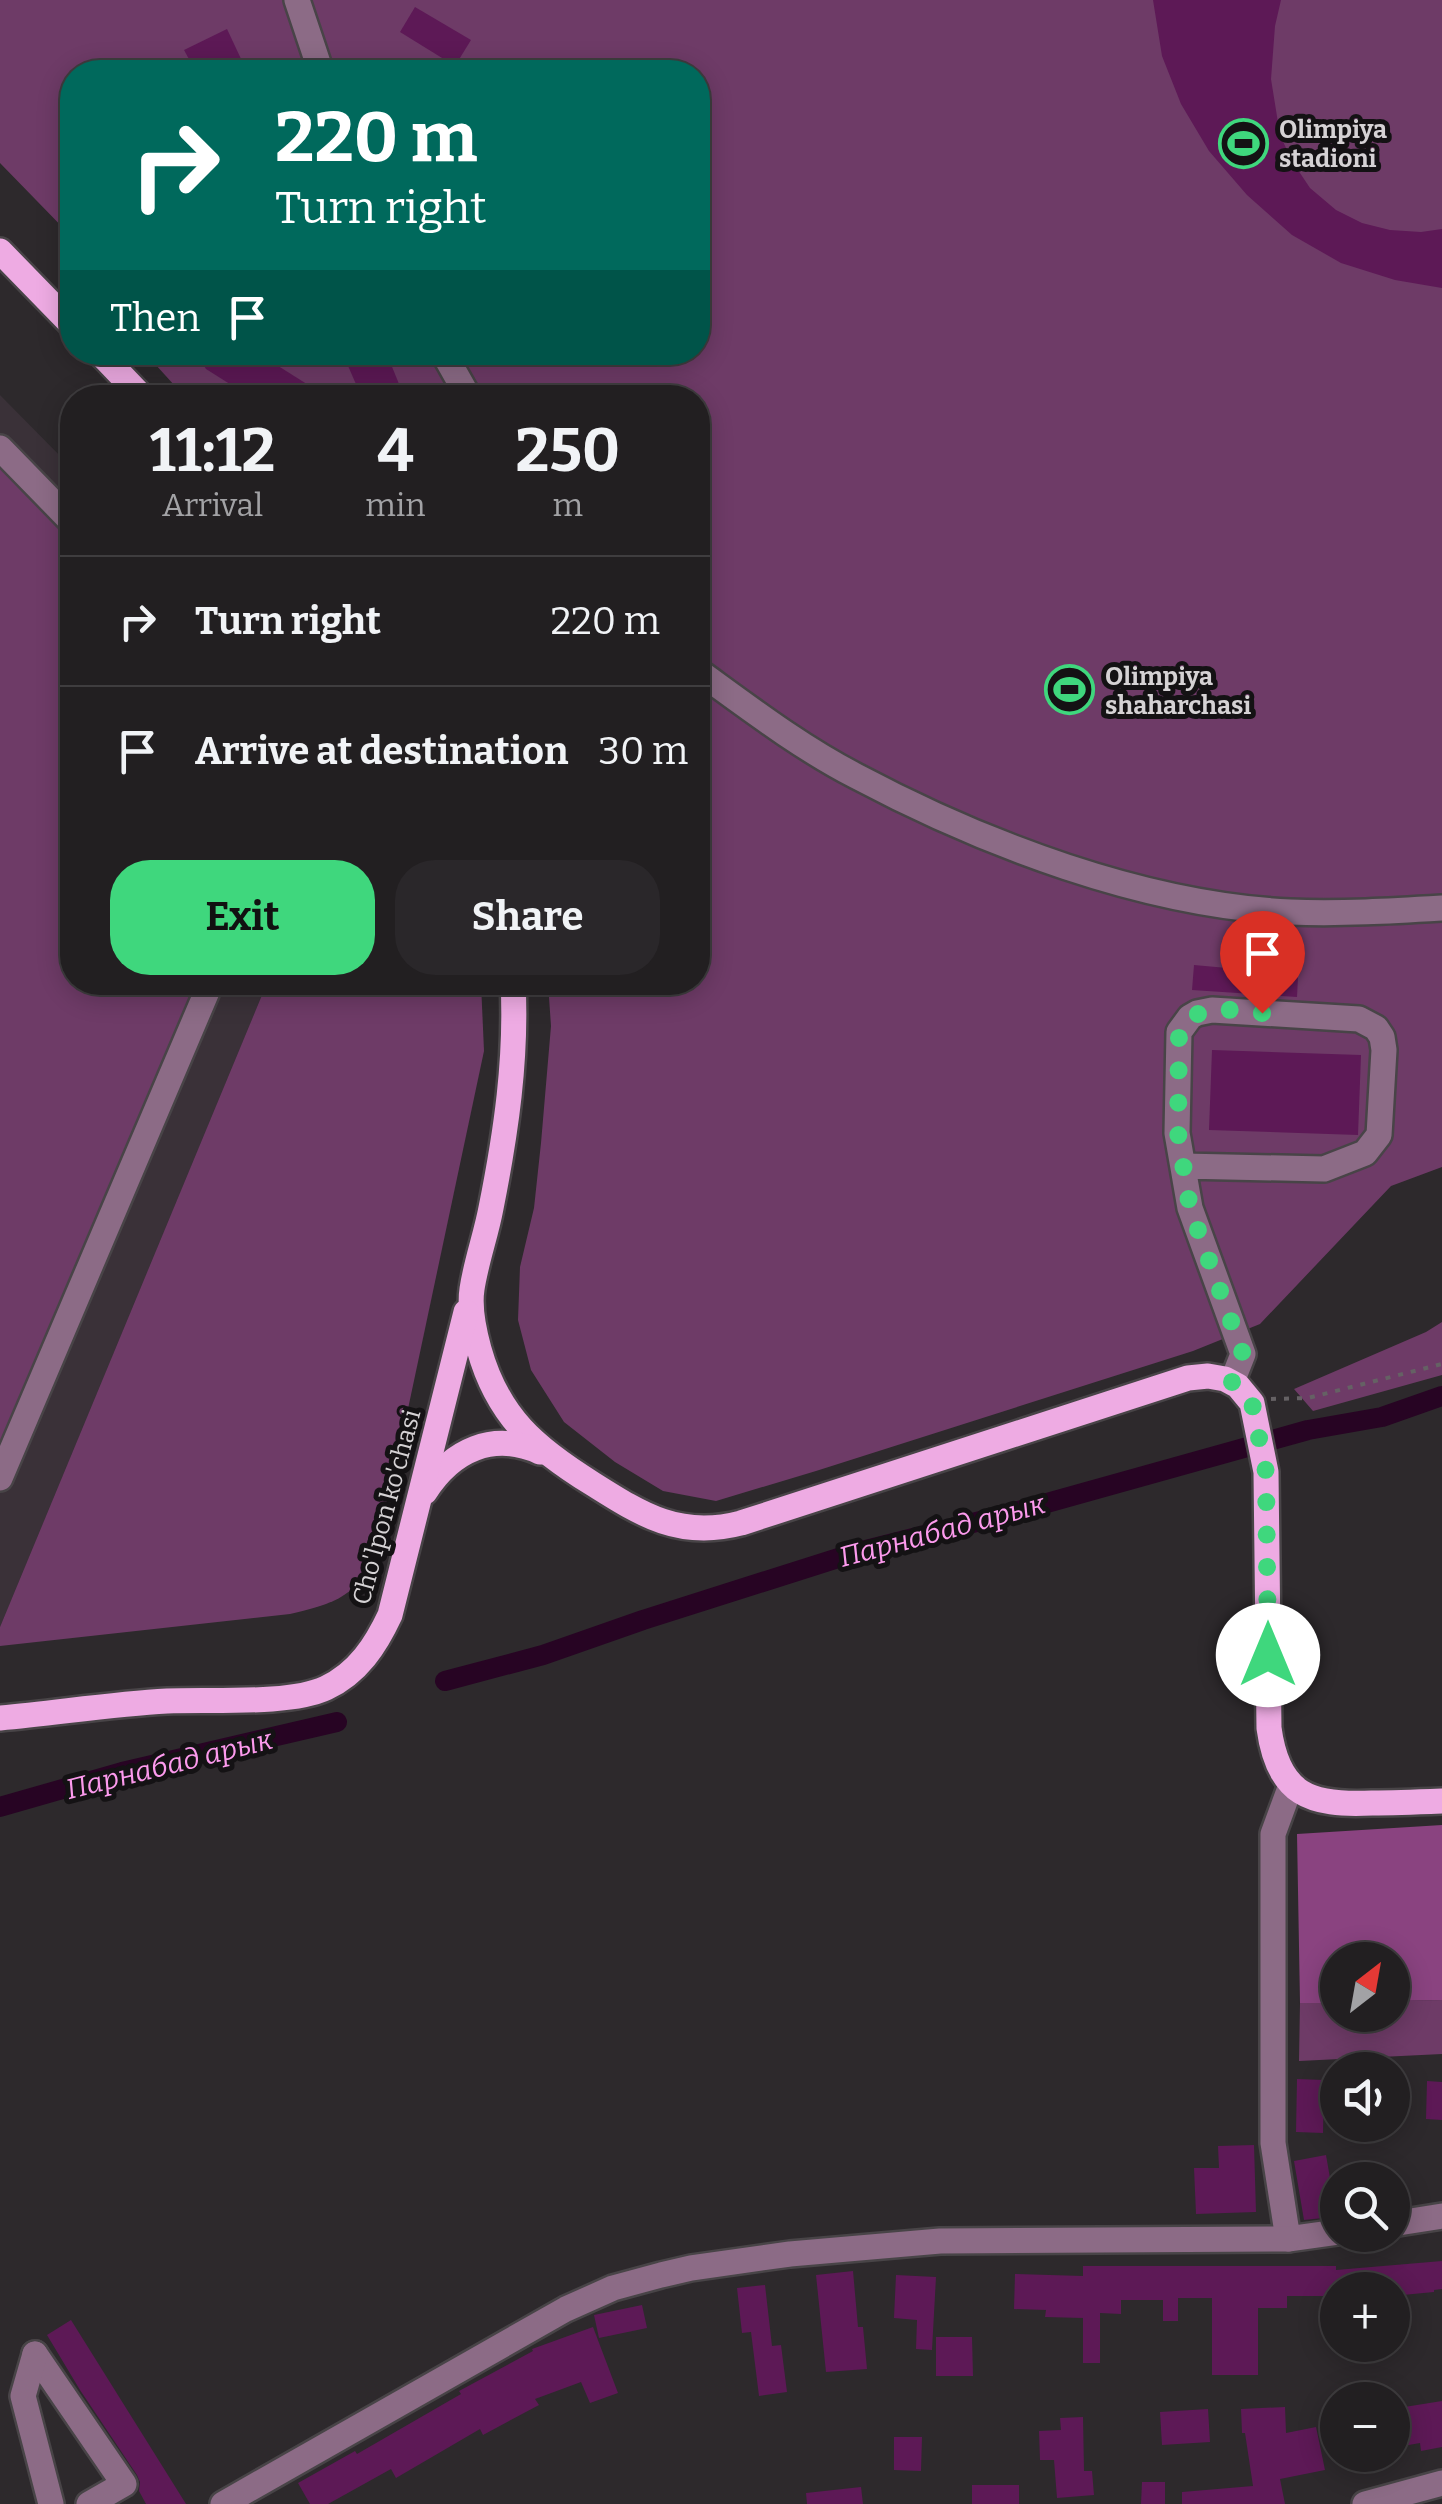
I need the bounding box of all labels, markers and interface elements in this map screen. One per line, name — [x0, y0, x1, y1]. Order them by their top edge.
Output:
text: 220 m — [275, 96, 478, 180]
icon: right — [110, 100, 240, 230]
place label: Olimpiya stadioni — [1279, 115, 1387, 174]
sports icon: Olimpiya stadioni — [1218, 117, 1270, 169]
text: Turn right — [275, 181, 487, 235]
icon: arrive — [220, 290, 275, 345]
text: Then — [110, 295, 200, 341]
text: 11:12 — [150, 415, 275, 487]
text: 4 — [377, 415, 414, 487]
text: 250 — [515, 415, 620, 487]
text: Arrival — [162, 486, 263, 524]
text: min — [365, 486, 426, 524]
text: m — [553, 486, 583, 524]
icon: right — [110, 594, 165, 649]
text: Turn right — [195, 598, 381, 644]
text: 220 m — [550, 598, 660, 644]
place label: Olimpiya shaharchasi — [1105, 662, 1251, 721]
sports icon: Olimpiya shaharchasi — [1044, 664, 1096, 716]
icon: arrive — [110, 724, 165, 779]
text: Arrive at destination — [195, 728, 568, 774]
text: 30 m — [598, 728, 688, 774]
button: Exit — [110, 860, 375, 975]
button: Share — [395, 860, 660, 975]
pin — [1220, 911, 1305, 1014]
icon: arrive — [1235, 926, 1290, 981]
street label: Cho'lpon ko'chasi — [346, 1406, 427, 1608]
water label: Парнабад арык — [836, 1487, 1049, 1574]
position arrow — [1216, 1603, 1320, 1707]
water label: Парнабад арык — [62, 1723, 276, 1806]
north arrow — [1320, 1942, 1410, 2032]
map controls — [1320, 1942, 1410, 2472]
button: sound — [1320, 2052, 1410, 2142]
button: search — [1320, 2162, 1410, 2252]
button: + — [1320, 2272, 1410, 2362]
button: − — [1320, 2382, 1410, 2472]

